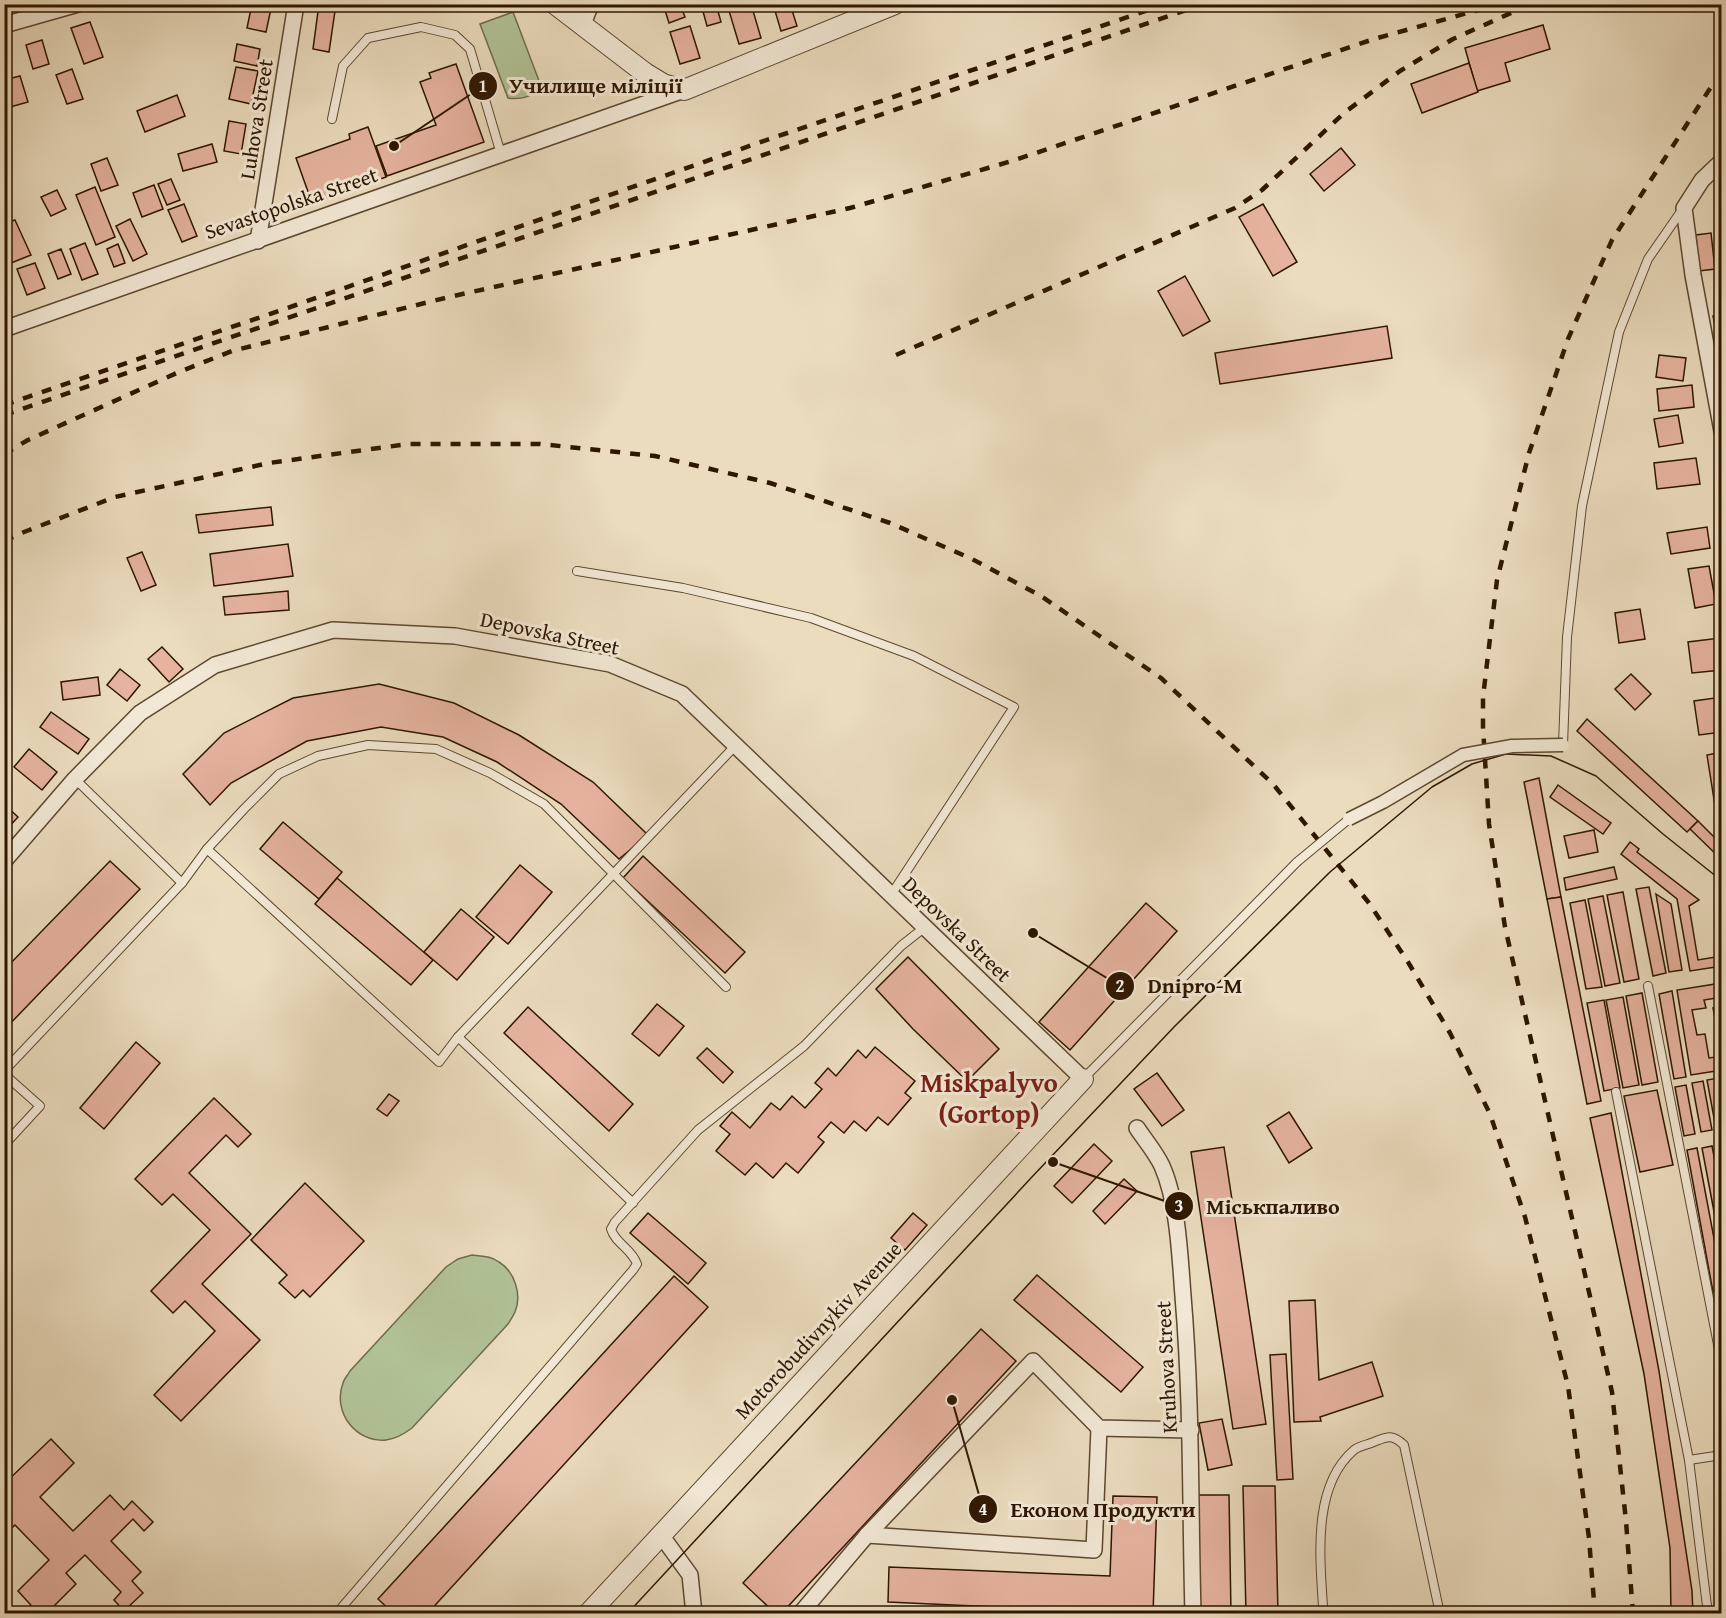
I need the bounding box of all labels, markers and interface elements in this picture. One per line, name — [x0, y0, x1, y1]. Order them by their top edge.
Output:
street label: Luhova Street — [231, 56, 281, 181]
callout: Училище міліції — [468, 66, 695, 106]
text: Училище міліції — [509, 69, 683, 101]
text: 1 — [478, 72, 488, 99]
street label: Sevastopolska Street — [200, 159, 382, 247]
street label: Depovska Street — [478, 603, 623, 663]
street label: Depovska Street — [895, 869, 1019, 990]
callout: Dnipro-M — [1105, 966, 1254, 1006]
text: Dnipro-M — [1147, 969, 1243, 1001]
text: 2 — [1115, 972, 1125, 999]
district label: Miskpalyvo (Gortop) — [920, 1062, 1058, 1133]
callout: Міськпаливо — [1164, 1186, 1352, 1226]
text: Міськпаливо — [1206, 1190, 1340, 1222]
text: 3 — [1174, 1192, 1184, 1219]
street label: Motorobudivnykiv Avenue — [727, 1234, 909, 1426]
street label: Kruhova Street — [1147, 1300, 1185, 1434]
callout: Економ Продукти — [968, 1489, 1207, 1529]
text: Економ Продукти — [1010, 1493, 1196, 1525]
text: 4 — [978, 1495, 988, 1522]

